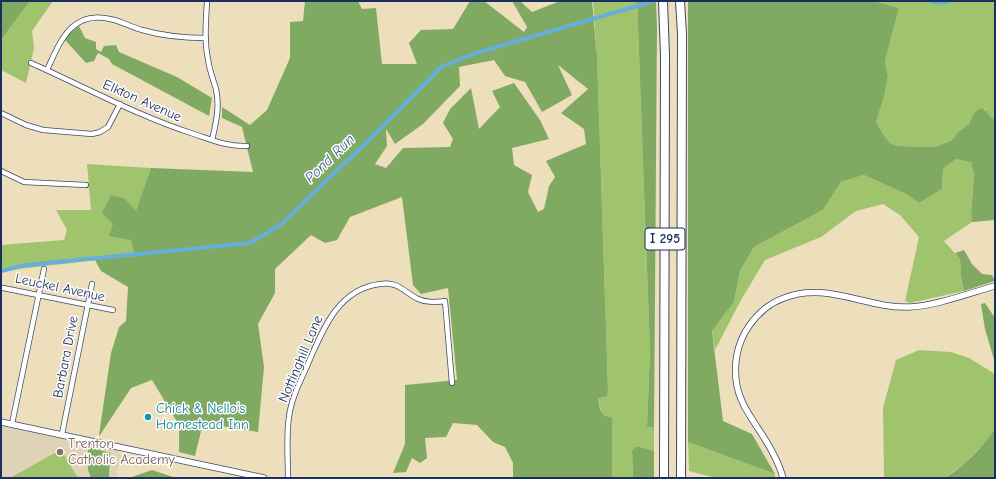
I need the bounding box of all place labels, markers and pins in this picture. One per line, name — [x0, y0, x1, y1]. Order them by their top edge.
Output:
place label: Chick & Nello’s Homestead Inn — [156, 401, 249, 434]
marker: Chick & Nello’s Homestead Inn — [143, 412, 153, 422]
place label: Trenton Catholic Academy — [68, 436, 175, 468]
marker: Trenton Catholic Academy — [55, 447, 65, 457]

